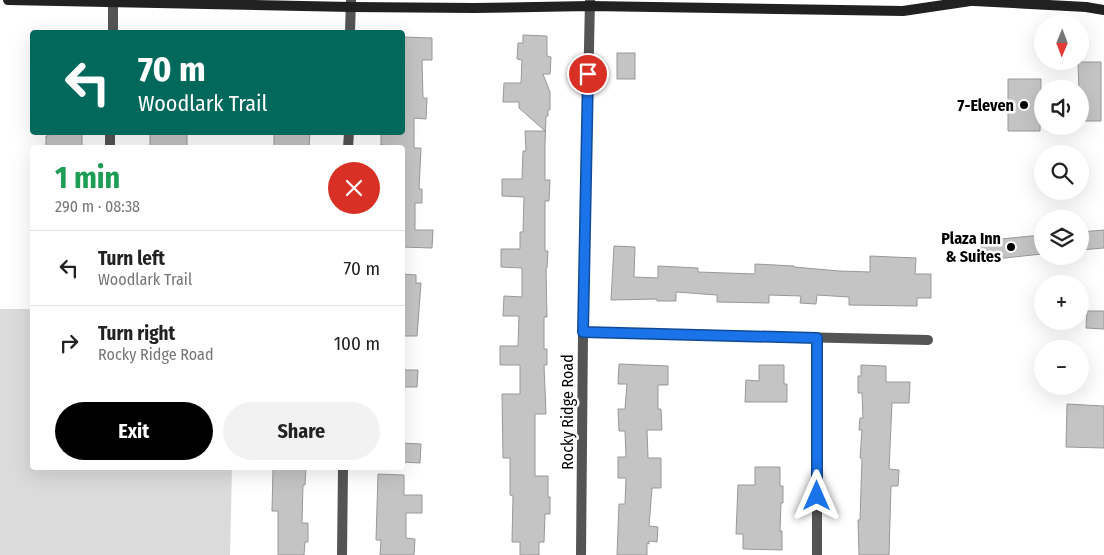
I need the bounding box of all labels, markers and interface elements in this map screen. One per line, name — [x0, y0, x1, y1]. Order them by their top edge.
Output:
north arrow — [1034, 15, 1089, 70]
map controls — [1034, 15, 1089, 395]
text: 70 m — [138, 48, 206, 90]
icon: left — [55, 50, 120, 115]
pin — [567, 53, 609, 95]
icon: arrive — [574, 60, 602, 88]
button: sound — [1034, 80, 1089, 135]
text: Woodlark Trail — [138, 90, 267, 117]
place label: 7-Eleven — [958, 96, 1014, 115]
marker: 7-Eleven — [1018, 99, 1030, 111]
button: search — [1034, 145, 1089, 200]
text: 1 min — [55, 160, 120, 196]
button: close — [328, 162, 380, 214]
text: 290 m · 08:38 — [55, 197, 140, 216]
button: layers — [1034, 210, 1089, 265]
place label: Plaza Inn & Suites — [941, 229, 1001, 266]
marker: Plaza Inn & Suites — [1005, 241, 1017, 253]
text: Turn left — [98, 247, 165, 270]
icon: left — [55, 254, 83, 282]
text: 70 m — [344, 257, 380, 280]
text: Woodlark Trail — [98, 270, 192, 289]
button: + — [1034, 275, 1089, 330]
text: Turn right — [98, 322, 175, 345]
icon: right — [55, 329, 83, 357]
text: 100 m — [334, 332, 380, 355]
button: − — [1034, 340, 1089, 395]
text: Rocky Ridge Road — [98, 345, 214, 364]
street label: Rocky Ridge Road — [558, 354, 577, 470]
button: Exit — [55, 402, 213, 460]
button: Share — [223, 402, 380, 460]
position arrow — [790, 469, 842, 521]

